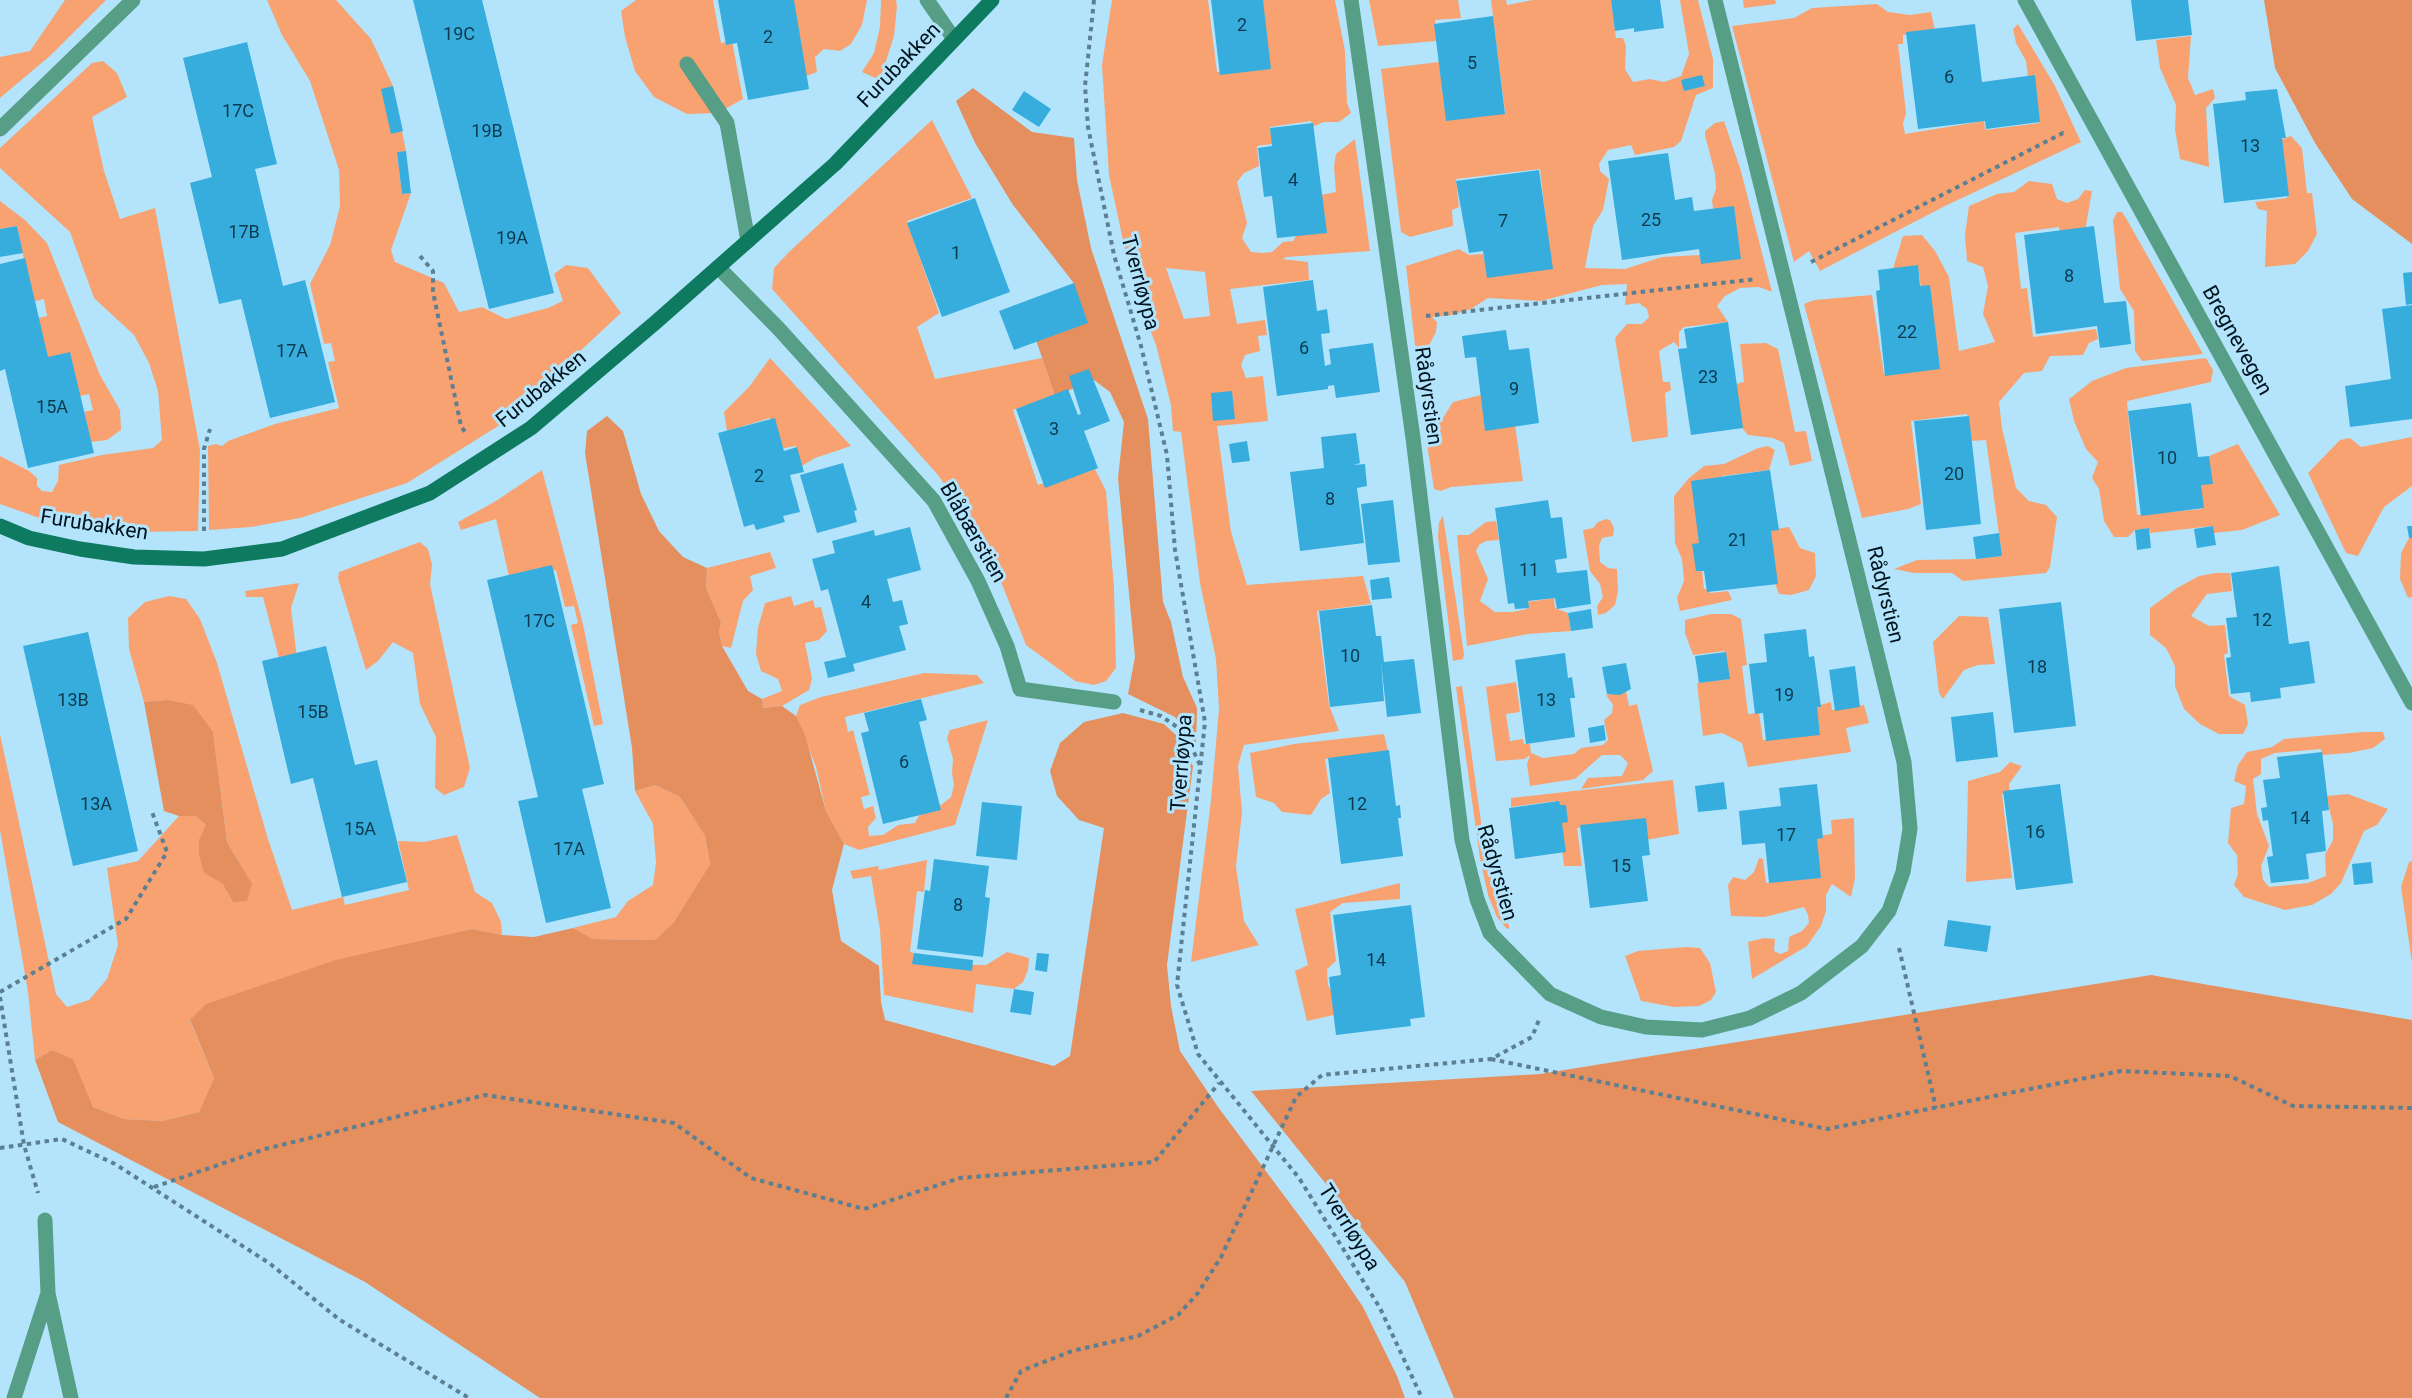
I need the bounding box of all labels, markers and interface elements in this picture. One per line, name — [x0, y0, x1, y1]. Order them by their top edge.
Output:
house number: 2 — [1237, 15, 1247, 37]
street label: Furubakken — [853, 18, 947, 114]
house number: 19C — [443, 24, 475, 46]
house number: 2 — [763, 27, 773, 49]
house number: 5 — [1467, 53, 1477, 75]
house number: 6 — [1944, 67, 1954, 89]
house number: 17C — [222, 101, 254, 123]
house number: 19B — [471, 121, 503, 143]
house number: 13 — [2240, 136, 2260, 158]
house number: 4 — [1288, 170, 1298, 192]
house number: 25 — [1641, 210, 1661, 232]
house number: 7 — [1498, 211, 1508, 233]
house number: 17B — [228, 222, 260, 244]
house number: 19A — [496, 228, 528, 250]
street label: Tverrløypa — [1114, 233, 1164, 333]
house number: 1 — [951, 243, 961, 265]
house number: 8 — [2064, 266, 2074, 288]
street label: Bregnevegen — [2196, 282, 2276, 400]
house number: 22 — [1897, 322, 1917, 344]
house number: 6 — [1299, 338, 1309, 360]
house number: 17A — [276, 341, 308, 363]
street label: Rådyrstien — [1408, 345, 1446, 447]
street label: Furubakken — [492, 346, 592, 434]
house number: 23 — [1698, 367, 1718, 389]
house number: 9 — [1509, 379, 1519, 401]
house number: 15A — [36, 397, 68, 419]
house number: 3 — [1049, 419, 1059, 441]
house number: 10 — [2157, 448, 2177, 470]
house number: 20 — [1944, 464, 1964, 486]
house number: 2 — [754, 466, 764, 488]
street label: Blåbærstien — [933, 478, 1011, 588]
house number: 8 — [1325, 489, 1335, 511]
street label: Furubakken — [38, 505, 150, 547]
house number: 21 — [1728, 530, 1748, 552]
street label: Rådyrstien — [1860, 544, 1908, 646]
house number: 11 — [1519, 560, 1539, 582]
house number: 4 — [861, 592, 871, 614]
house number: 12 — [2252, 610, 2272, 632]
house number: 17C — [523, 611, 555, 633]
house number: 10 — [1340, 646, 1360, 668]
house number: 18 — [2027, 657, 2047, 679]
house number: 19 — [1774, 685, 1794, 707]
house number: 13B — [57, 690, 89, 712]
house number: 13 — [1536, 690, 1556, 712]
house number: 15B — [297, 702, 329, 724]
street label: Tverrløypa — [1167, 714, 1199, 812]
house number: 6 — [899, 752, 909, 774]
house number: 13A — [80, 794, 112, 816]
house number: 12 — [1347, 794, 1367, 816]
house number: 14 — [2290, 808, 2310, 830]
house number: 15A — [344, 819, 376, 841]
street label: Rådyrstien — [1470, 822, 1522, 924]
house number: 16 — [2025, 822, 2045, 844]
house number: 17 — [1776, 825, 1796, 847]
house number: 17A — [553, 839, 585, 861]
house number: 15 — [1611, 856, 1631, 878]
house number: 8 — [953, 895, 963, 917]
house number: 14 — [1366, 950, 1386, 972]
street label: Tverrløypa — [1312, 1180, 1384, 1276]

